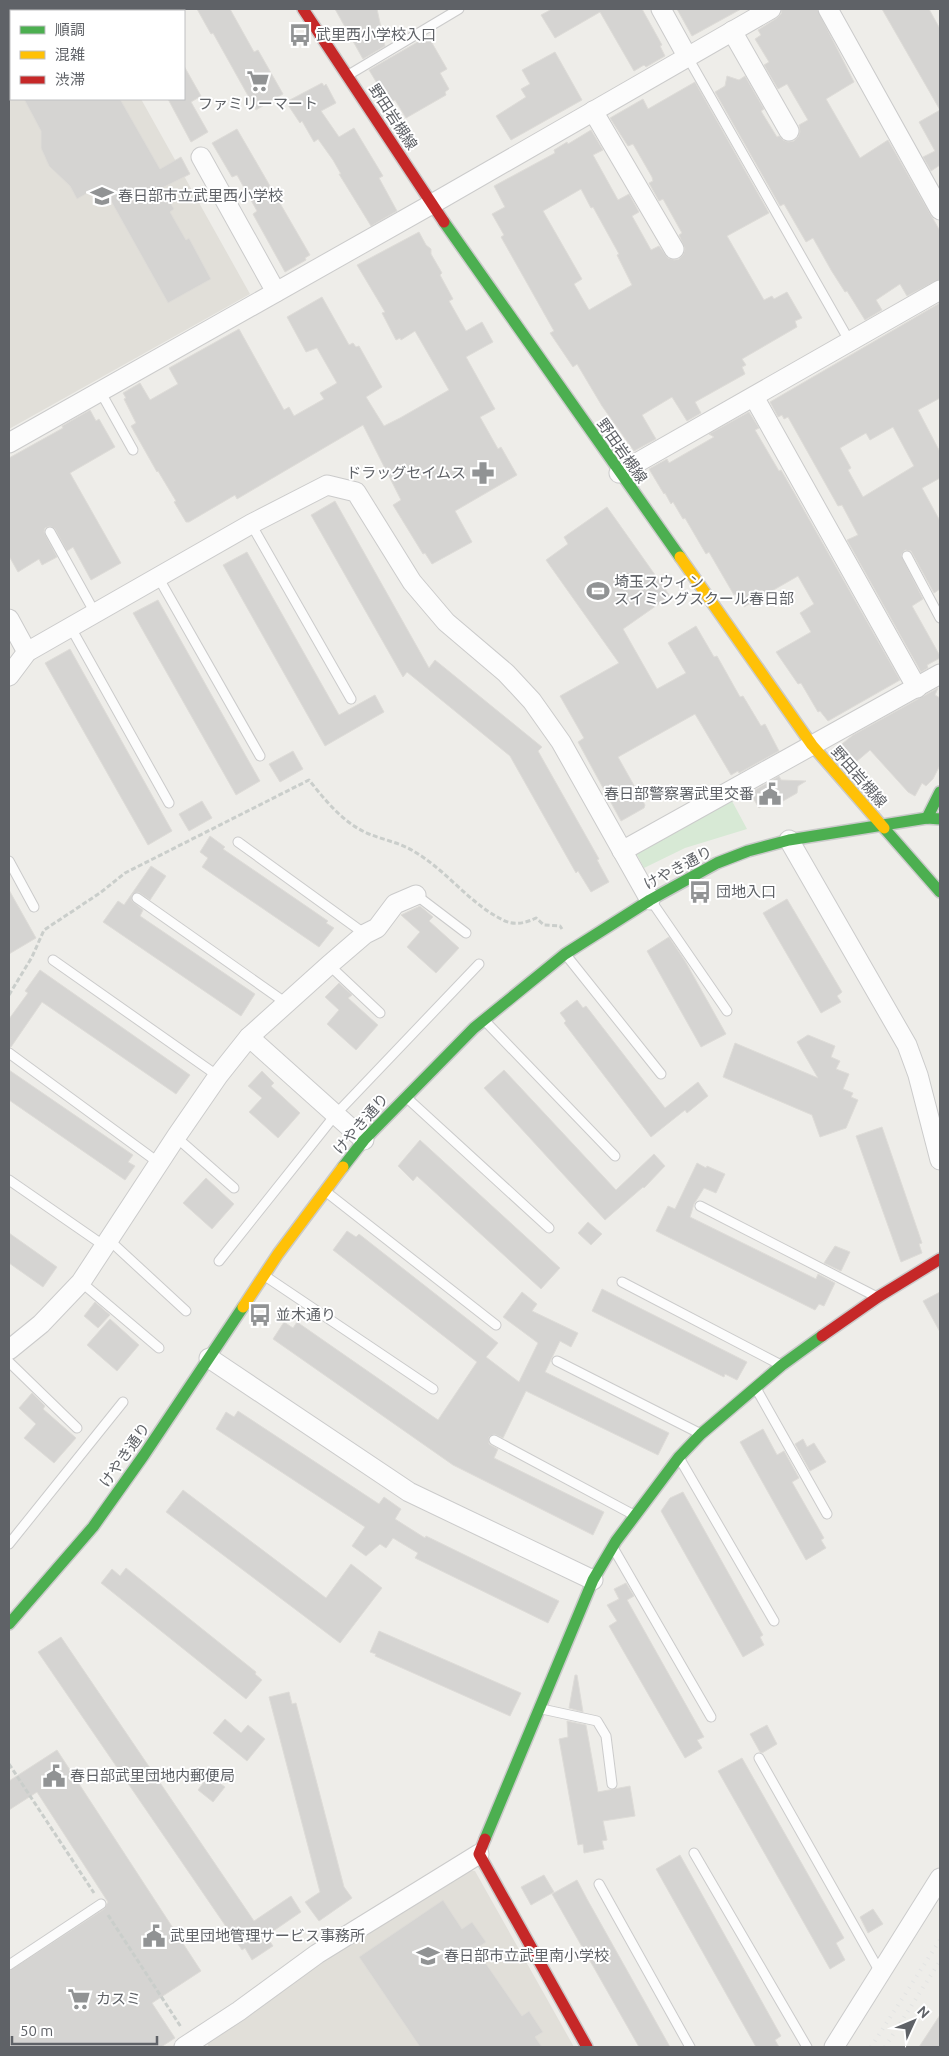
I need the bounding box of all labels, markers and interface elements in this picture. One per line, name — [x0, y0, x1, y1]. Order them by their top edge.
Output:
legend — [10, 10, 185, 100]
text: 順調 — [55, 21, 85, 38]
bus stop icon: 武里西小学校入口 — [287, 22, 313, 48]
place label: 武里西小学校入口 — [316, 26, 436, 43]
text: 混雑 — [55, 46, 85, 63]
supermarket icon: ファミリーマート — [245, 68, 271, 94]
text: 渋滞 — [55, 71, 85, 88]
street label: 野田岩槻線 — [366, 81, 421, 153]
place label: ファミリーマート — [198, 95, 318, 112]
school or university icon: 春日部市立武里西小学校 — [89, 183, 115, 209]
place label: 春日部市立武里西小学校 — [118, 187, 283, 204]
street label: 野田岩槻線 — [594, 415, 651, 486]
pharmacy icon: ドラッグセイムス — [470, 460, 496, 486]
place label: ドラッグセイムス — [346, 464, 466, 481]
place label: 埼玉スウィン スイミングスクール春日部 — [614, 573, 794, 607]
sports icon: 埼玉スウィン スイミングスクール春日部 — [585, 578, 611, 604]
street label: 野田岩槻線 — [828, 743, 890, 811]
public building icon: 春日部警察署武里交番 — [757, 781, 783, 807]
place label: 春日部警察署武里交番 — [604, 785, 754, 802]
street label: けやき通り — [641, 842, 715, 893]
bus stop icon: 団地入口 — [687, 879, 713, 905]
place label: 団地入口 — [716, 883, 776, 900]
street label: けやき通り — [330, 1090, 392, 1158]
bus stop icon: 並木通り — [247, 1302, 273, 1328]
place label: 並木通り — [276, 1306, 336, 1323]
street label: けやき通り — [96, 1419, 153, 1490]
public building icon: 春日部武里団地内郵便局 — [41, 1763, 67, 1789]
place label: 春日部武里団地内郵便局 — [70, 1767, 235, 1784]
public building icon: 武里団地管理サービス事務所 — [141, 1923, 167, 1949]
place label: 武里団地管理サービス事務所 — [170, 1927, 365, 1944]
school or university icon: 春日部市立武里南小学校 — [415, 1943, 441, 1969]
place label: 春日部市立武里南小学校 — [444, 1947, 609, 1964]
supermarket icon: カスミ — [66, 1986, 92, 2012]
place label: カスミ — [96, 1990, 141, 2007]
north arrow — [889, 1996, 939, 2046]
text: N — [914, 2003, 933, 2021]
scale bar — [12, 2014, 158, 2046]
text: 50 m — [20, 2022, 53, 2039]

